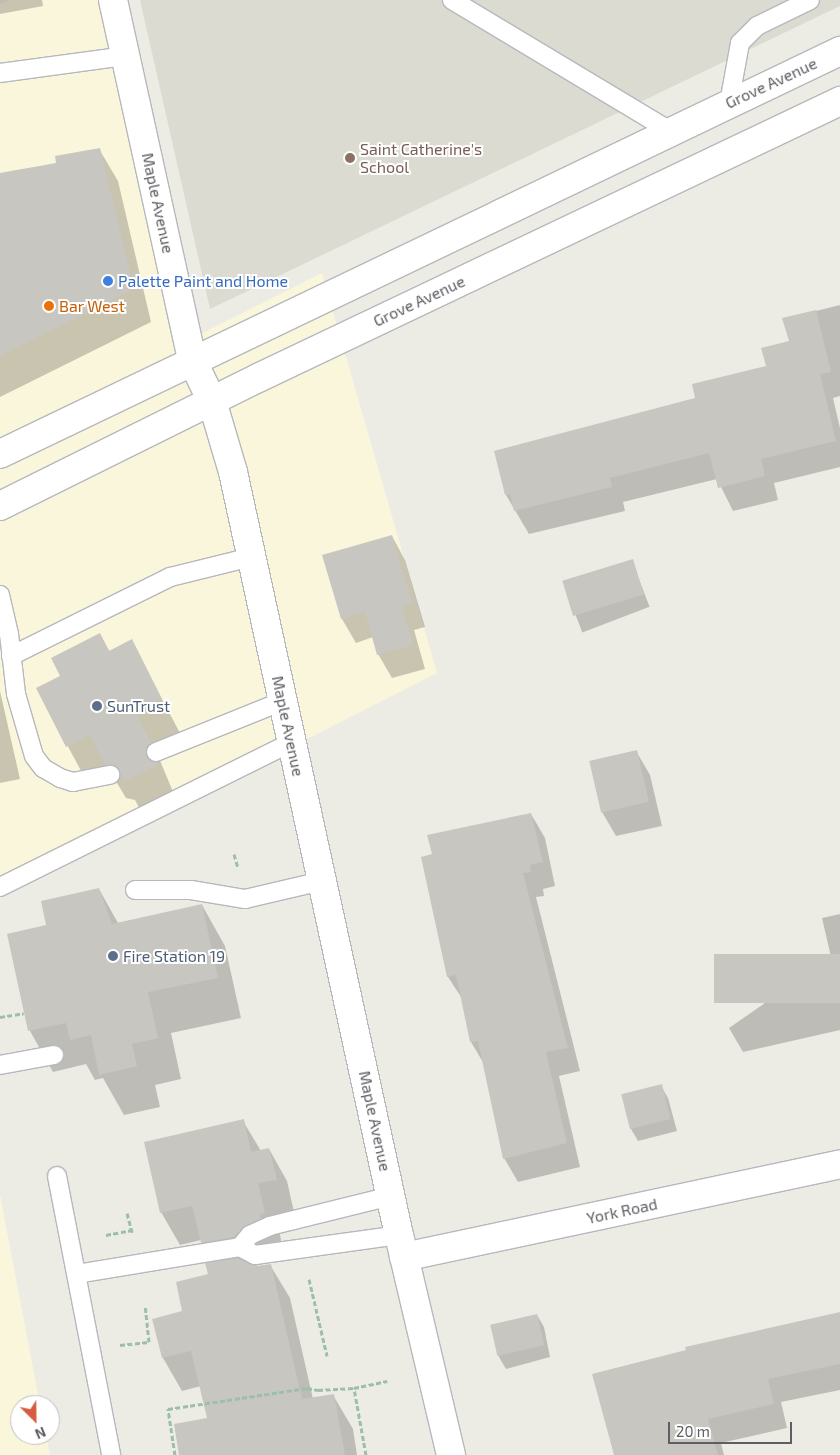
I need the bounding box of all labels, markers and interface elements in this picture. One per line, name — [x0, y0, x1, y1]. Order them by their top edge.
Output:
street label: Grove Avenue — [722, 53, 820, 113]
place label: Saint Catherine's School — [360, 139, 482, 177]
street label: Maple Avenue — [138, 151, 178, 255]
marker: Saint Catherine's School — [344, 152, 356, 164]
place label: Palette Paint and Home — [118, 271, 288, 291]
street label: Grove Avenue — [370, 271, 468, 331]
marker: Palette Paint and Home — [102, 275, 114, 287]
place label: Bar West — [59, 296, 125, 316]
marker: Bar West — [43, 300, 55, 312]
street label: Maple Avenue — [268, 674, 308, 778]
place label: SunTrust — [107, 696, 170, 716]
marker: SunTrust — [91, 700, 103, 712]
place label: Fire Station 19 — [123, 946, 225, 966]
marker: Fire Station 19 — [107, 950, 119, 962]
street label: Maple Avenue — [355, 1069, 395, 1173]
street label: York Road — [585, 1194, 659, 1228]
north arrow — [10, 1395, 60, 1445]
scale bar — [670, 1412, 794, 1444]
text: 20 m — [676, 1422, 710, 1440]
text: N — [33, 1424, 49, 1443]

